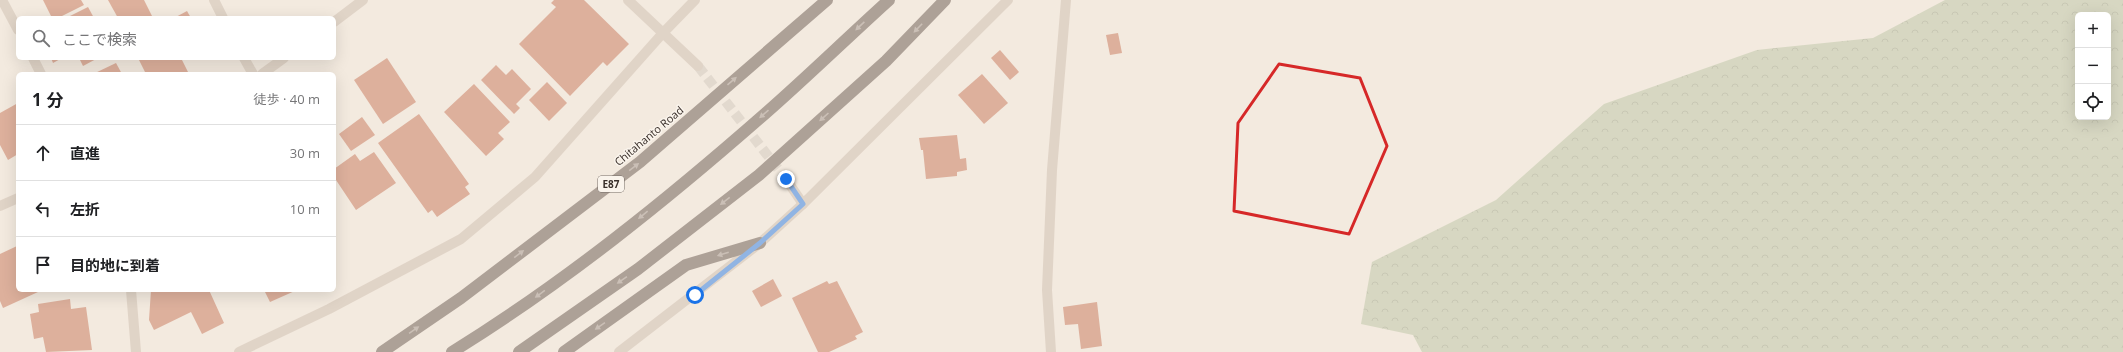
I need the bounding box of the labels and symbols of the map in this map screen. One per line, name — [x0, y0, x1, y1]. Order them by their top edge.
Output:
one-way arrow — [855, 22, 865, 31]
one-way arrow — [914, 23, 923, 33]
one-way arrow — [727, 77, 737, 86]
street label: Chitahanto Road — [611, 102, 686, 169]
one-way arrow — [759, 110, 770, 119]
one-way arrow — [819, 112, 829, 122]
one-way arrow — [629, 163, 639, 171]
route end — [777, 170, 795, 188]
road number: E87 — [598, 176, 624, 192]
one-way arrow — [720, 197, 730, 205]
one-way arrow — [637, 211, 648, 219]
one-way arrow — [514, 249, 525, 258]
one-way arrow — [716, 251, 728, 257]
one-way arrow — [616, 276, 627, 284]
route start — [686, 286, 704, 304]
one-way arrow — [535, 290, 545, 298]
one-way arrow — [594, 322, 605, 330]
one-way arrow — [409, 326, 419, 334]

